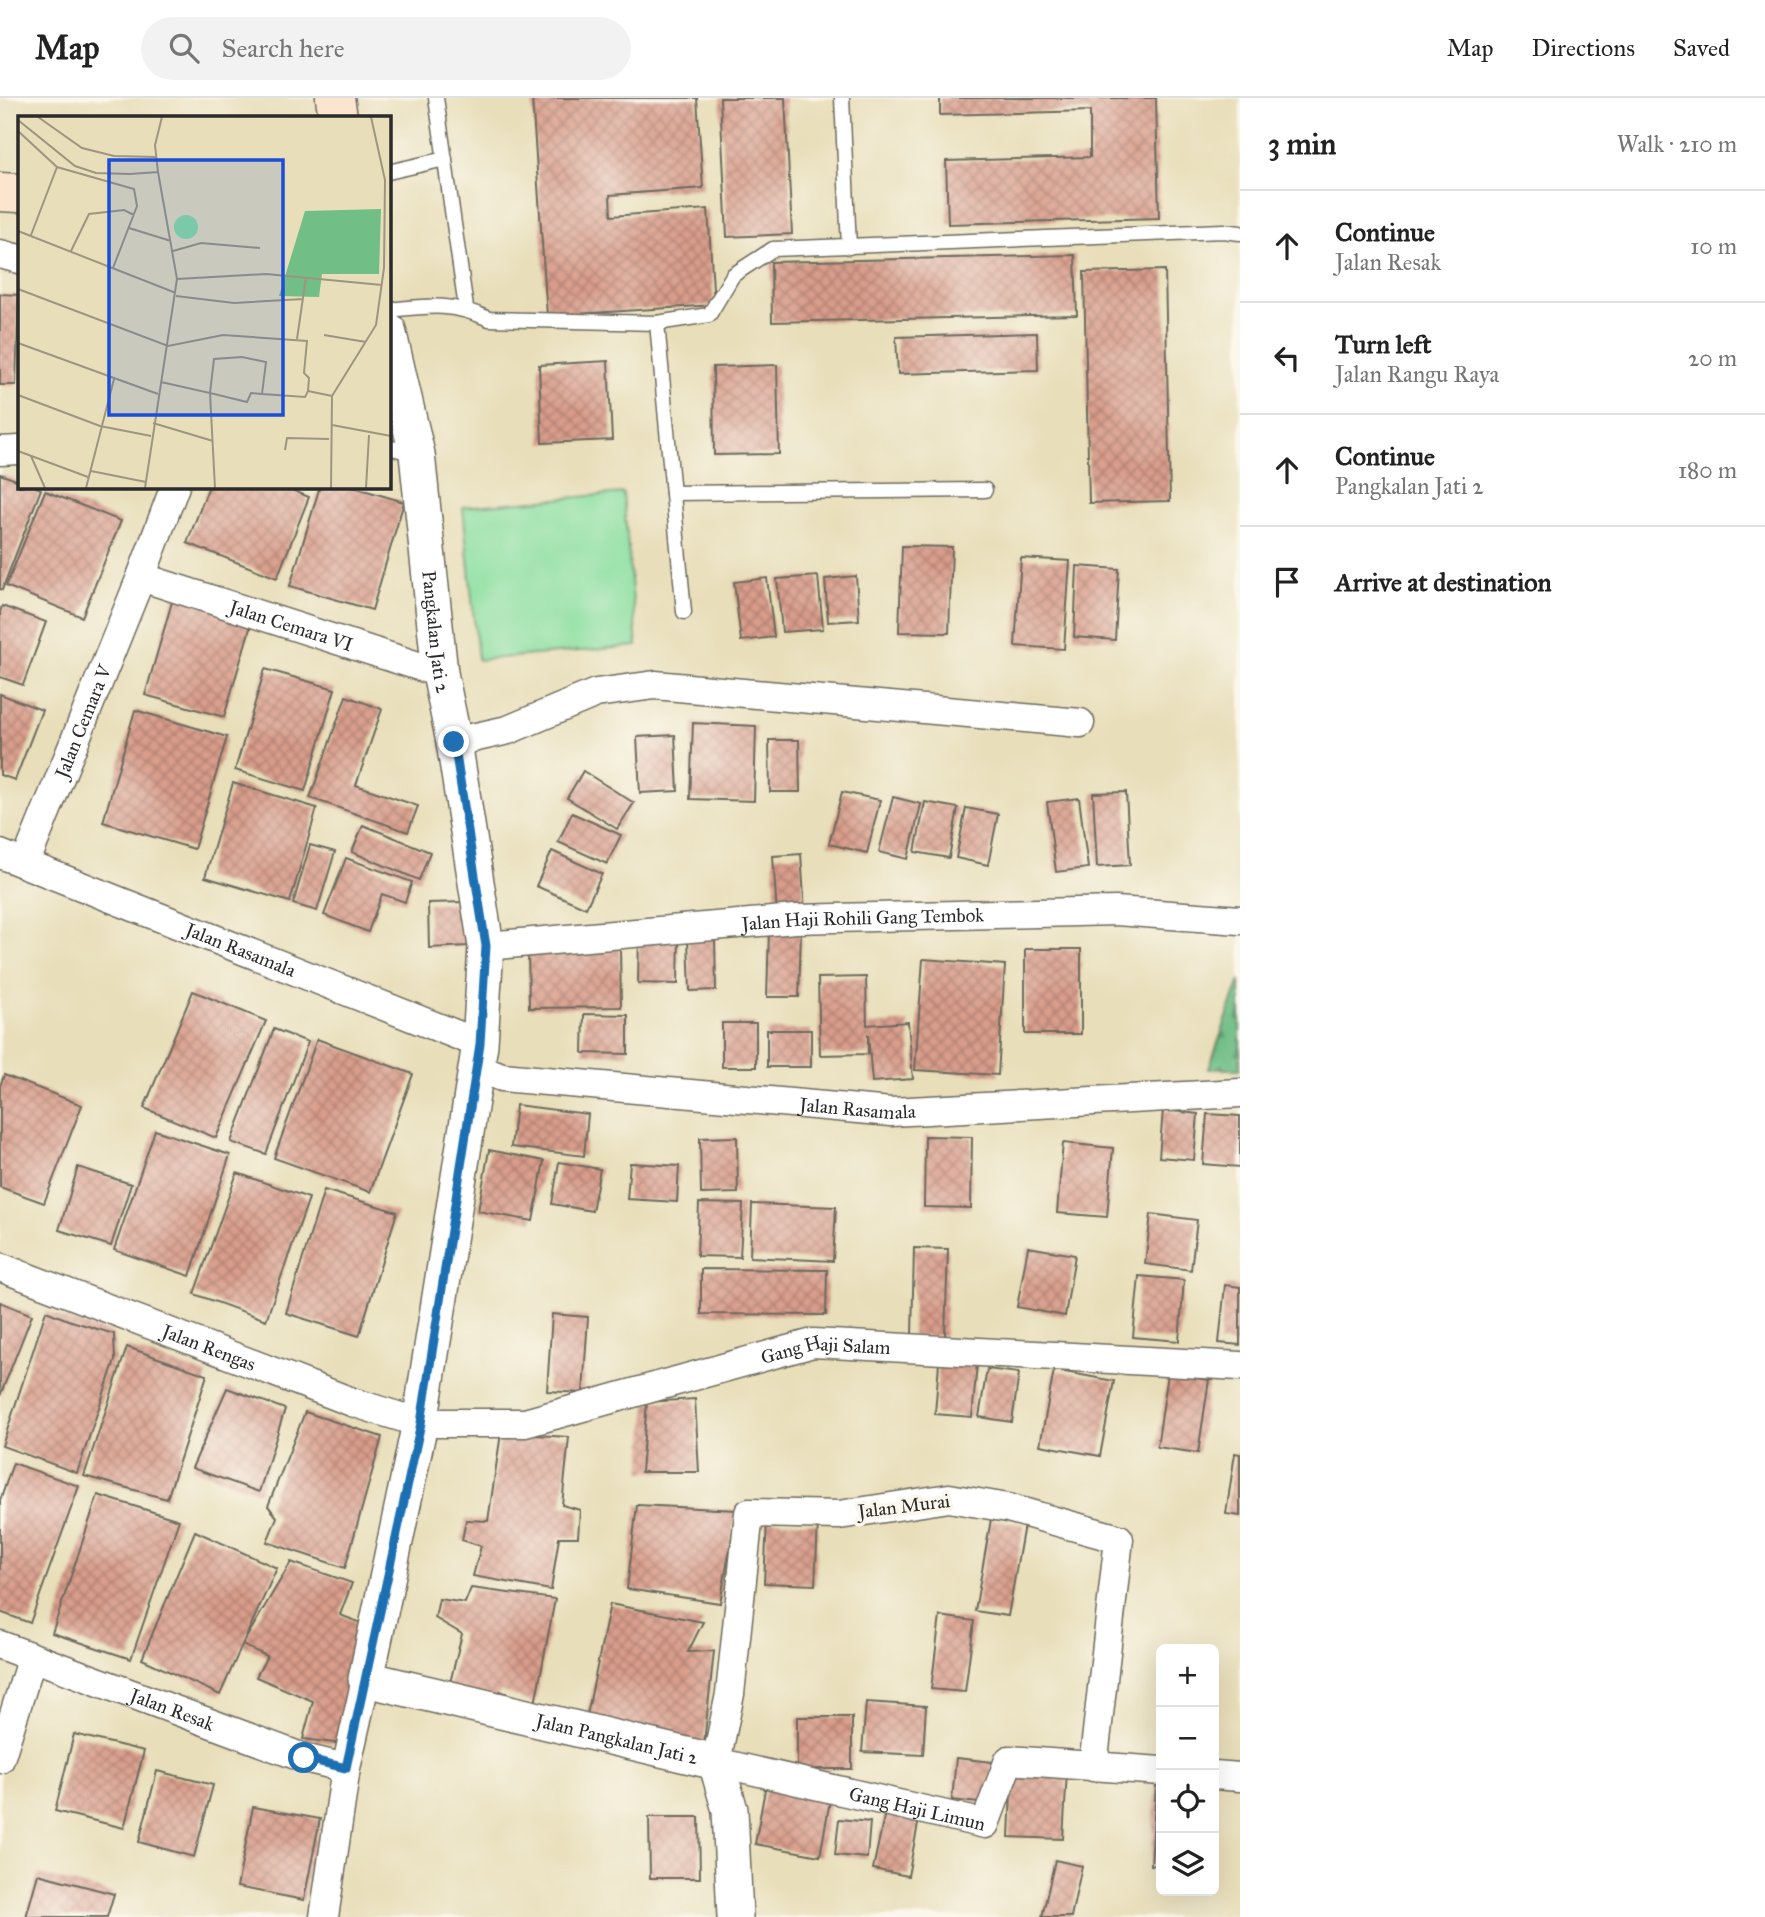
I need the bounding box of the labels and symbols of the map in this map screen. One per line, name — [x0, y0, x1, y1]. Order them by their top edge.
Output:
inset map — [18, 116, 390, 488]
street label: Pangkalan Jati 2 — [418, 569, 455, 695]
street label: Jalan Cemara VI — [225, 594, 356, 656]
street label: Jalan Cemara V — [49, 660, 116, 783]
route end — [438, 726, 469, 757]
street label: Jalan Haji Rohili Gang Tembok — [739, 903, 984, 936]
street label: Jalan Rasamala — [180, 916, 300, 982]
street label: Jalan Rasamala — [797, 1092, 917, 1124]
street label: Jalan Rengas — [157, 1318, 259, 1376]
street label: Gang Haji Salam — [758, 1330, 891, 1369]
street label: Jalan Murai — [855, 1489, 952, 1524]
street label: Jalan Resak — [125, 1682, 218, 1735]
street label: Jalan Pangkalan Jati 2 — [532, 1708, 701, 1769]
route start — [288, 1742, 319, 1773]
street label: Gang Haji Limun — [847, 1782, 988, 1835]

